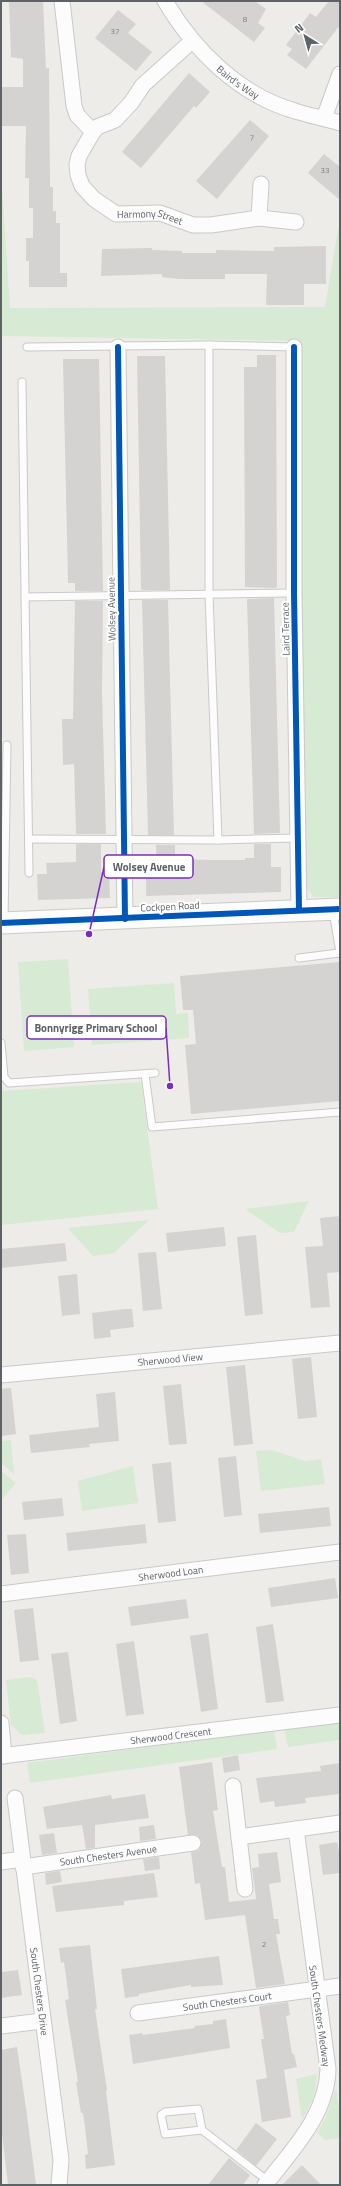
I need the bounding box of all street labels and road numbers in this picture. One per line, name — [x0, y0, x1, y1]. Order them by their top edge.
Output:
street label: Baird's Way — [213, 62, 262, 103]
street label: Harmony Street — [117, 206, 185, 229]
street label: Wolsey Avenue — [103, 577, 120, 641]
street label: Laird Terrace — [278, 602, 293, 656]
street label: Cockpen Road — [140, 897, 200, 916]
street label: Sherwood View — [137, 1349, 204, 1370]
street label: Sherwood Loan — [137, 1562, 204, 1585]
street label: Sherwood Crescent — [129, 1724, 213, 1748]
street label: South Chesters Avenue — [59, 1841, 158, 1870]
street label: South Chesters Drive — [26, 1947, 52, 2036]
street label: South Chesters Medway — [305, 1964, 334, 2068]
street label: South Chesters Court — [182, 1988, 273, 2015]

